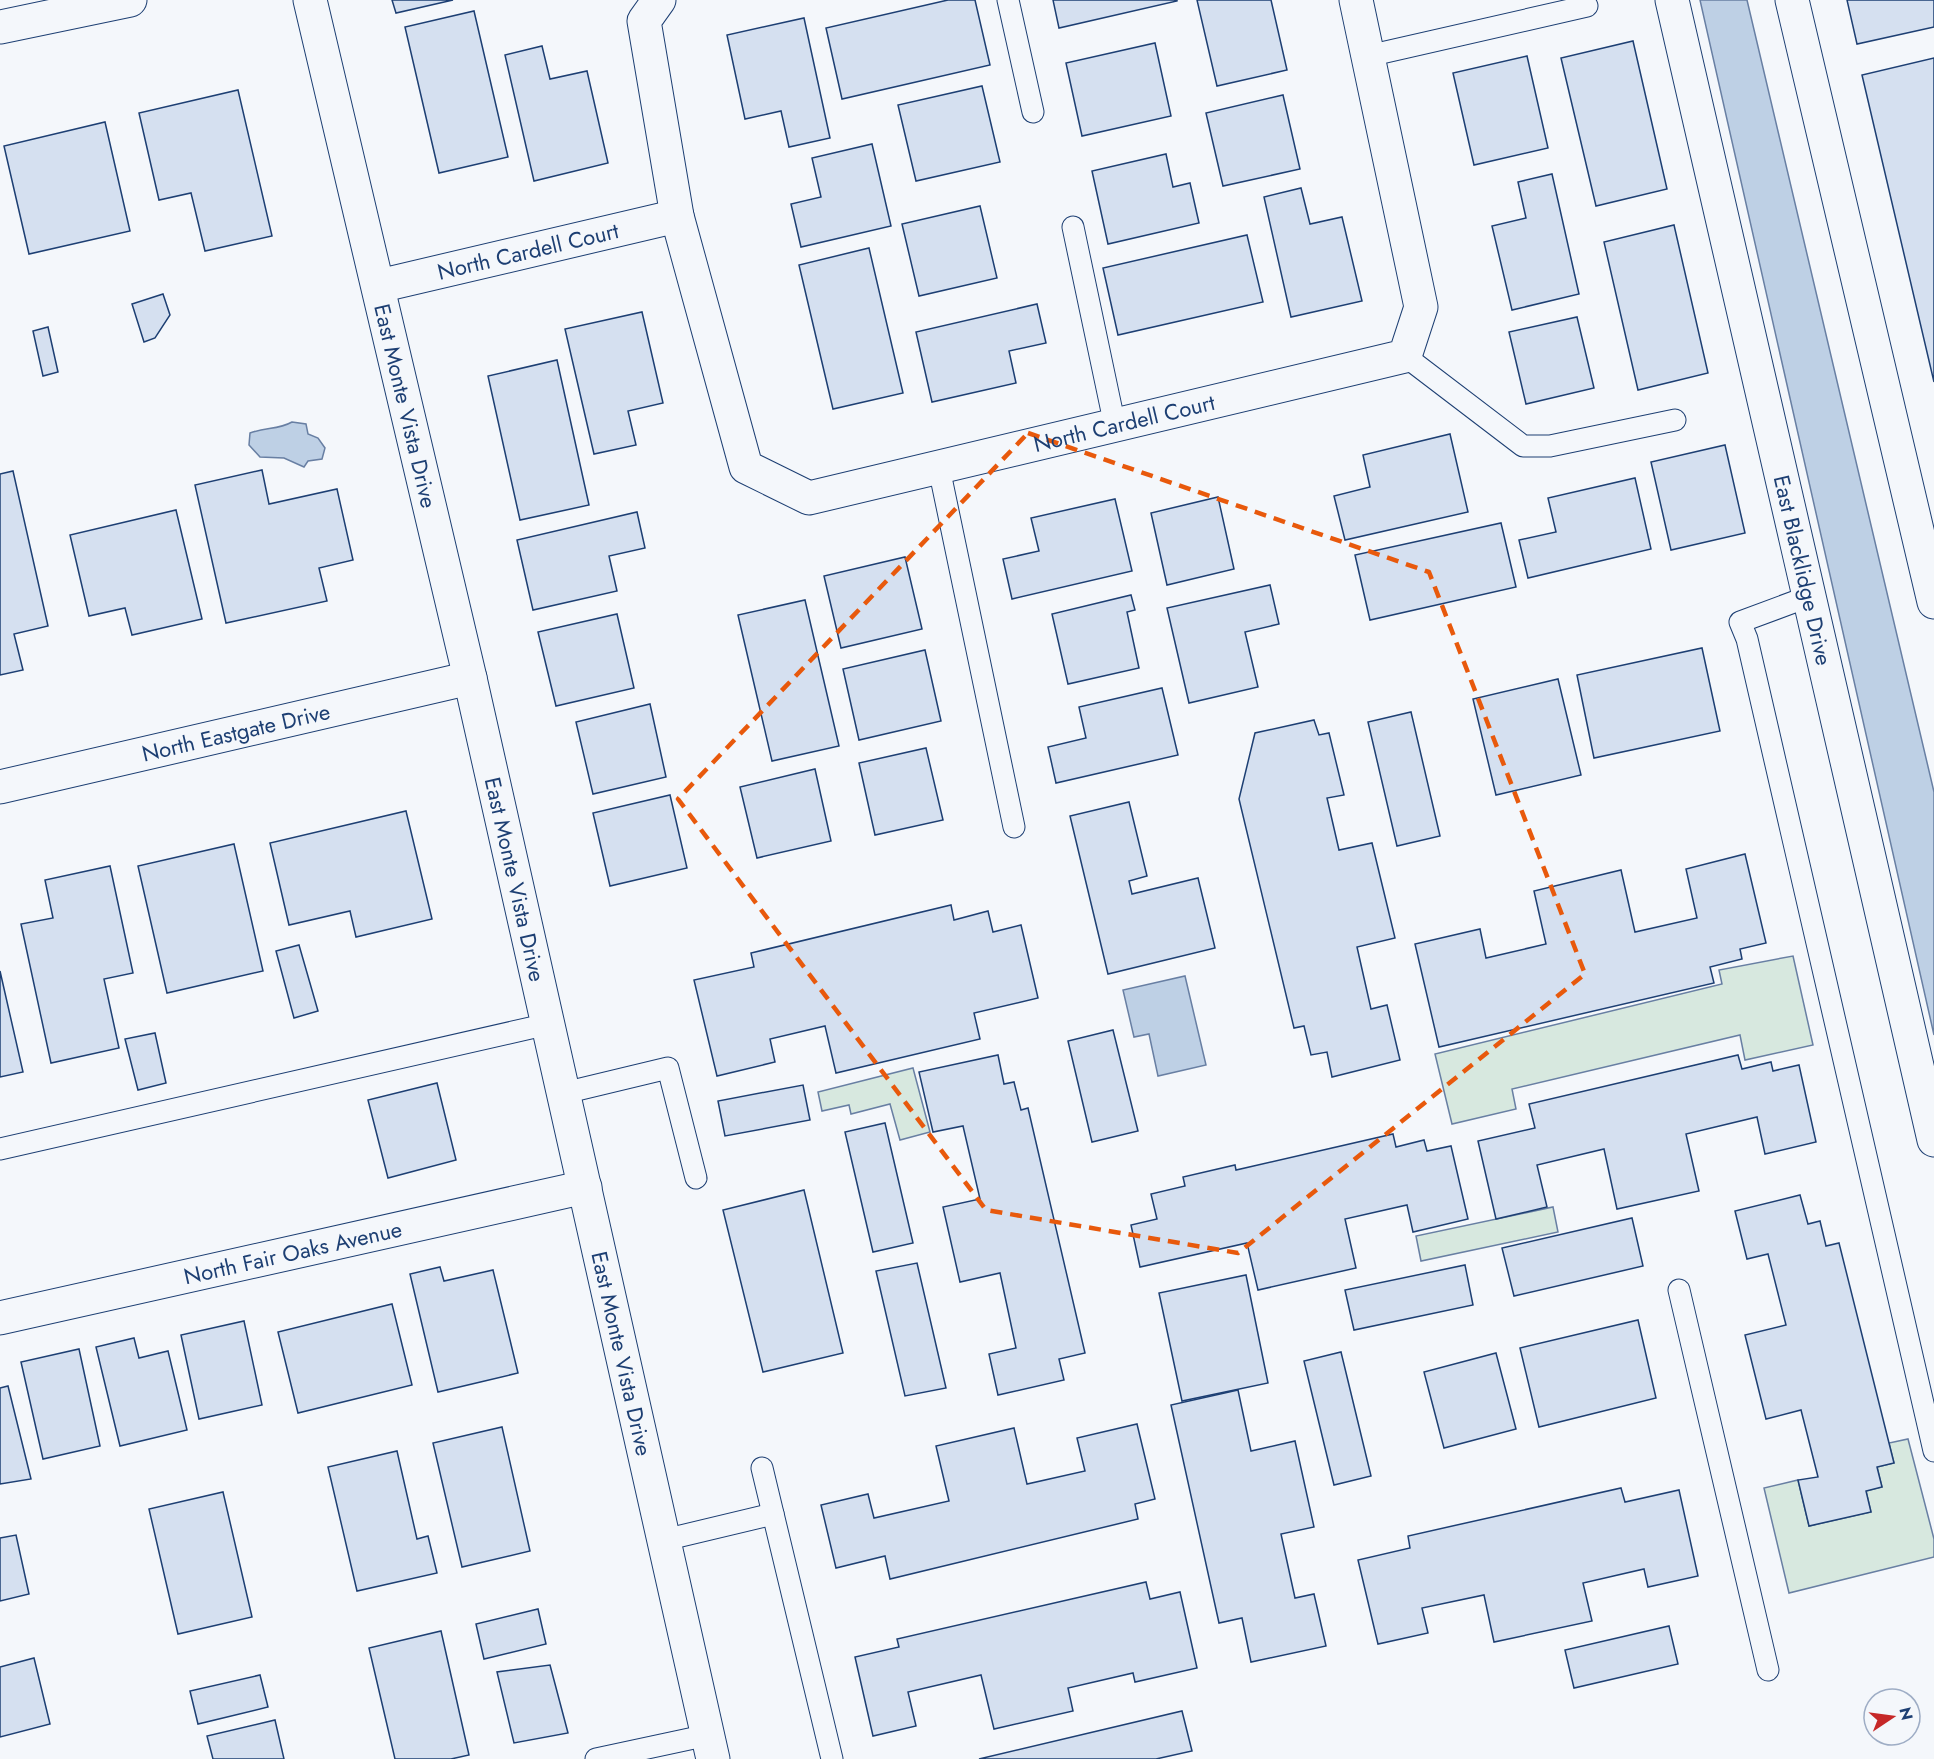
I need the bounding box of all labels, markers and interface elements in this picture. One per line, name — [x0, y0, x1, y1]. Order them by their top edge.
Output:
street label: North Cardell Court — [434, 214, 623, 288]
street label: East Monte Vista Drive — [366, 301, 445, 511]
street label: North Cardell Court — [1030, 386, 1219, 460]
street label: East Blacklidge Drive — [1766, 472, 1840, 668]
street label: North Eastgate Drive — [138, 695, 333, 770]
street label: East Monte Vista Drive — [477, 774, 554, 985]
street label: North Fair Oaks Avenue — [181, 1213, 405, 1292]
street label: East Monte Vista Drive — [583, 1248, 660, 1459]
north arrow — [1862, 1687, 1922, 1747]
text: N — [1893, 1705, 1919, 1723]

